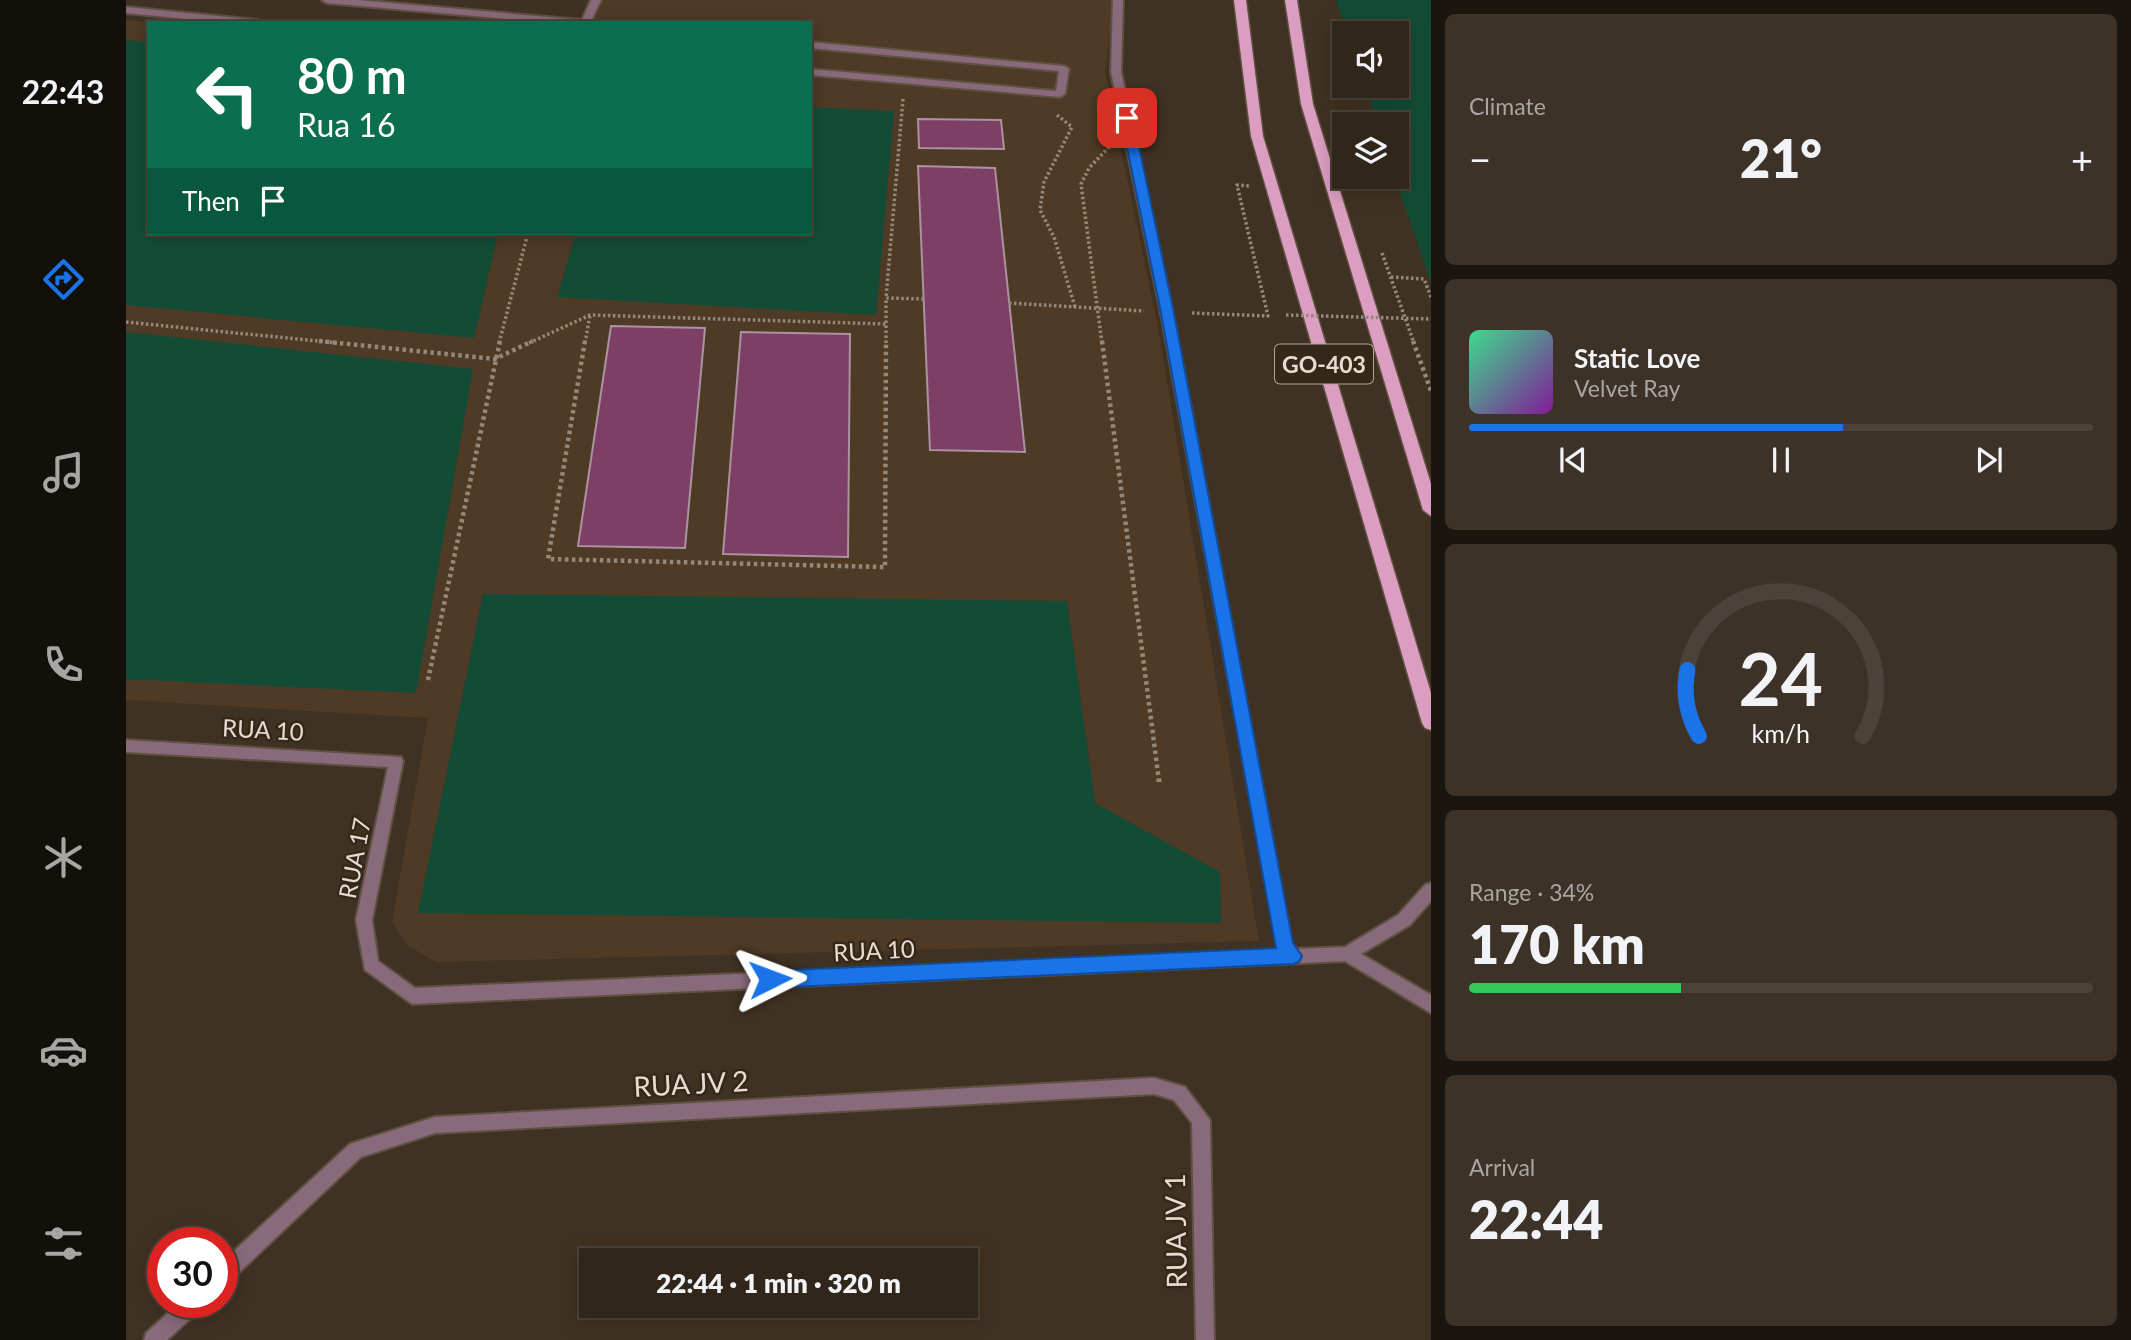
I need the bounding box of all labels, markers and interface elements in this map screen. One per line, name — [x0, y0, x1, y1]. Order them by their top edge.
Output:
map controls — [1332, 21, 1409, 189]
button: sound — [1332, 21, 1409, 98]
text: 80 m — [297, 46, 407, 104]
icon: left — [182, 49, 273, 140]
text: 22:43 — [22, 72, 104, 111]
pin — [1097, 88, 1157, 148]
text: Climate — [1469, 92, 1546, 120]
icon: arrive — [1108, 99, 1146, 137]
text: Rua 16 — [297, 105, 395, 144]
button: layers — [1332, 112, 1409, 189]
text: 21° — [1740, 127, 1822, 189]
text: − — [1469, 136, 1491, 182]
text: + — [2071, 136, 2093, 182]
icon: arrive — [254, 182, 292, 220]
text: Then — [182, 185, 240, 217]
icon: directions — [39, 255, 88, 304]
text: Static Love — [1574, 342, 1701, 374]
road number: GO-403 — [1275, 344, 1373, 384]
text: Velvet Ray — [1574, 374, 1680, 402]
icon: previous — [1554, 441, 1592, 479]
icon: pause — [1762, 441, 1800, 479]
icon: next — [1970, 441, 2008, 479]
icon: music — [39, 448, 88, 497]
text: 24 — [1739, 634, 1823, 722]
icon: phone — [39, 640, 88, 689]
street label: RUA 10 — [221, 712, 305, 746]
text: km/h — [1752, 718, 1810, 748]
street label: RUA 17 — [332, 815, 376, 901]
icon: climate — [39, 833, 88, 882]
text: Range · 34% — [1469, 878, 1594, 906]
text: 170 km — [1469, 913, 1645, 975]
street label: RUA 10 — [832, 933, 916, 967]
position arrow — [733, 942, 807, 1016]
icon: car — [39, 1026, 88, 1075]
street label: RUA JV 2 — [633, 1063, 749, 1103]
text: Arrival — [1469, 1153, 1535, 1181]
street label: RUA JV 1 — [1157, 1173, 1193, 1289]
text: 22:44 — [1469, 1188, 1603, 1250]
icon: filters — [39, 1219, 88, 1268]
speed limit sign: 30 — [147, 1227, 238, 1318]
text: 22:44 · 1 min · 320 m — [656, 1267, 901, 1299]

